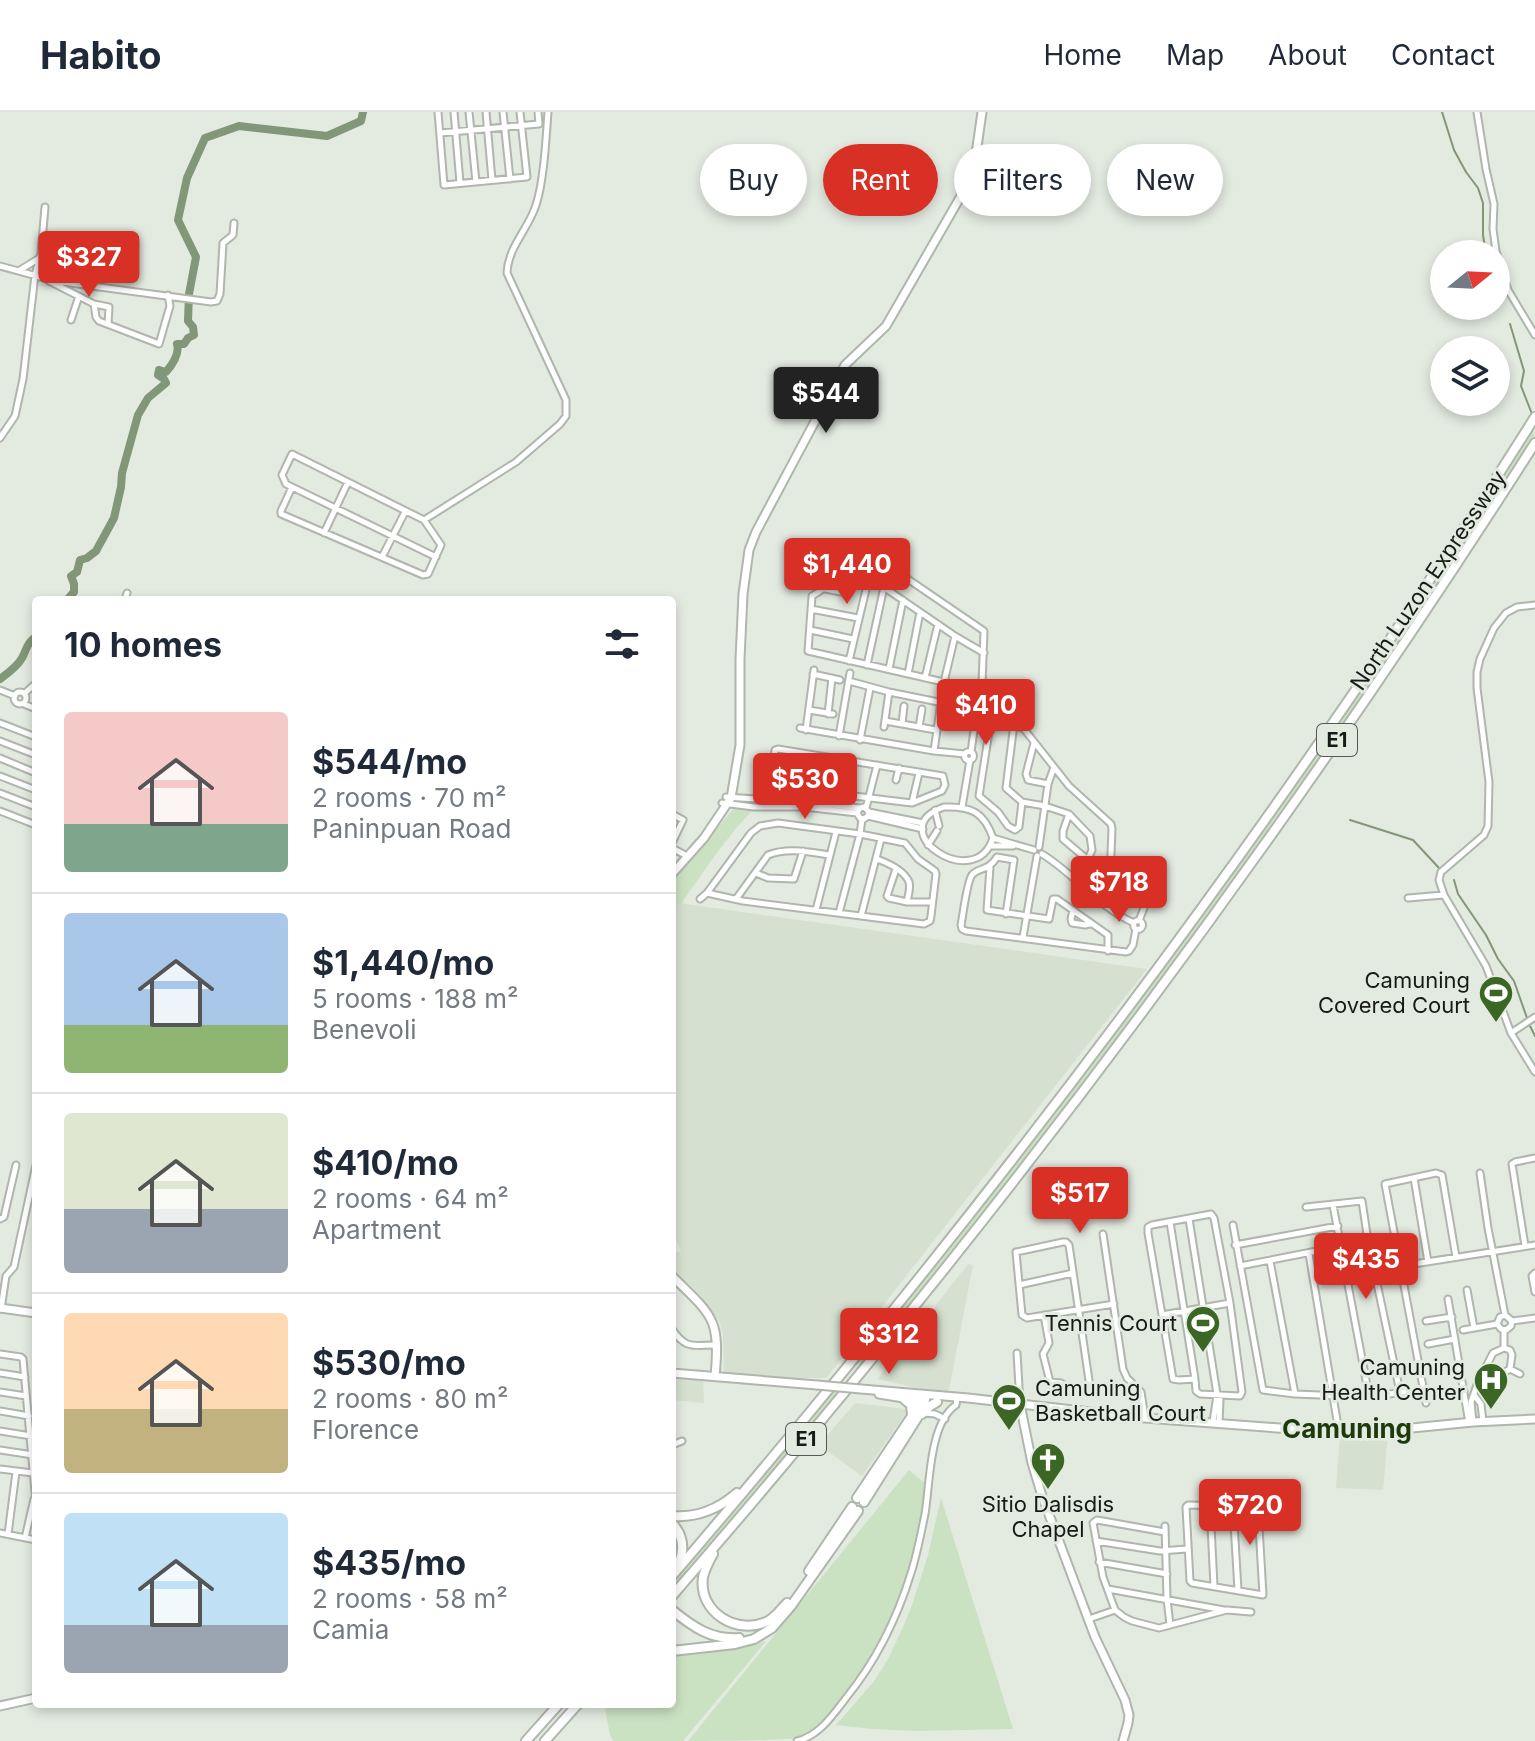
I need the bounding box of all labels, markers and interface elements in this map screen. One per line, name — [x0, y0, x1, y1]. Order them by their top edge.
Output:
text: Habito — [40, 32, 162, 78]
text: Home — [1043, 38, 1122, 72]
text: Map — [1166, 38, 1224, 72]
text: About — [1268, 38, 1347, 72]
text: Contact — [1391, 38, 1495, 72]
chip: Buy — [700, 144, 807, 216]
chip: Rent — [823, 144, 938, 216]
chip: Filters — [954, 144, 1091, 216]
chip: New — [1107, 144, 1223, 216]
pin: $327 — [42, 231, 136, 299]
north arrow — [1430, 240, 1510, 320]
map controls — [1430, 240, 1510, 416]
text: $327 — [56, 241, 122, 272]
button: layers — [1430, 336, 1510, 416]
pin: $544 — [779, 367, 873, 435]
text: $544 — [792, 377, 860, 408]
street label: North Luzon Expressway — [1345, 465, 1511, 695]
pin: $1,440 — [782, 538, 912, 606]
text: $1,440 — [802, 548, 892, 579]
icon: filters — [600, 622, 644, 666]
text: 10 homes — [64, 624, 222, 665]
pin: $410 — [939, 679, 1033, 747]
text: $410 — [955, 689, 1017, 720]
road number: E1 — [1317, 724, 1357, 756]
text: $544/mo — [312, 741, 467, 782]
icon: home — [128, 744, 224, 840]
pin: $530 — [758, 753, 852, 821]
text: $530 — [771, 763, 839, 794]
text: 2 rooms · 70 m² — [312, 782, 507, 813]
text: Paninpuan Road — [312, 813, 512, 844]
pin: $718 — [1072, 856, 1166, 924]
text: $718 — [1089, 866, 1149, 897]
text: $1,440/mo — [312, 942, 494, 983]
icon: home — [128, 945, 224, 1041]
place label: Camuning Covered Court — [1318, 967, 1470, 1018]
sports icon: Camuning Covered Court — [1477, 974, 1515, 1024]
text: 5 rooms · 188 m² — [312, 983, 519, 1014]
text: Benevoli — [312, 1014, 416, 1045]
text: $410/mo — [312, 1142, 459, 1183]
icon: home — [128, 1145, 224, 1241]
pin: $517 — [1033, 1167, 1127, 1235]
text: $517 — [1050, 1177, 1110, 1208]
text: 2 rooms · 64 m² — [312, 1183, 509, 1214]
text: Apartment — [312, 1214, 441, 1245]
pin: $435 — [1319, 1233, 1413, 1301]
text: $435 — [1332, 1243, 1400, 1274]
sports icon: Tennis Court — [1184, 1304, 1222, 1354]
pin: $312 — [842, 1308, 936, 1376]
place label: Tennis Court — [1044, 1310, 1177, 1336]
text: $312 — [858, 1318, 920, 1349]
text: $530/mo — [312, 1342, 466, 1383]
icon: home — [128, 1345, 224, 1441]
place label: Camuning Health Center — [1321, 1354, 1465, 1405]
hospital icon: Camuning Health Center — [1472, 1361, 1510, 1411]
place label: Camuning Basketball Court — [1035, 1375, 1206, 1426]
sports icon: Camuning Basketball Court — [990, 1382, 1028, 1432]
text: 2 rooms · 80 m² — [312, 1383, 508, 1414]
district label: Camuning — [1282, 1413, 1412, 1444]
text: Florence — [312, 1414, 419, 1445]
road number: E1 — [786, 1423, 826, 1455]
church icon: Sitio Dalisdis Chapel — [1029, 1441, 1067, 1491]
pin: $720 — [1203, 1479, 1297, 1547]
text: $720 — [1217, 1489, 1283, 1520]
place label: Sitio Dalisdis Chapel — [982, 1491, 1114, 1542]
text: $435/mo — [312, 1542, 466, 1583]
icon: home — [128, 1545, 224, 1641]
text: 2 rooms · 58 m² — [312, 1583, 508, 1614]
text: Camia — [312, 1614, 389, 1645]

